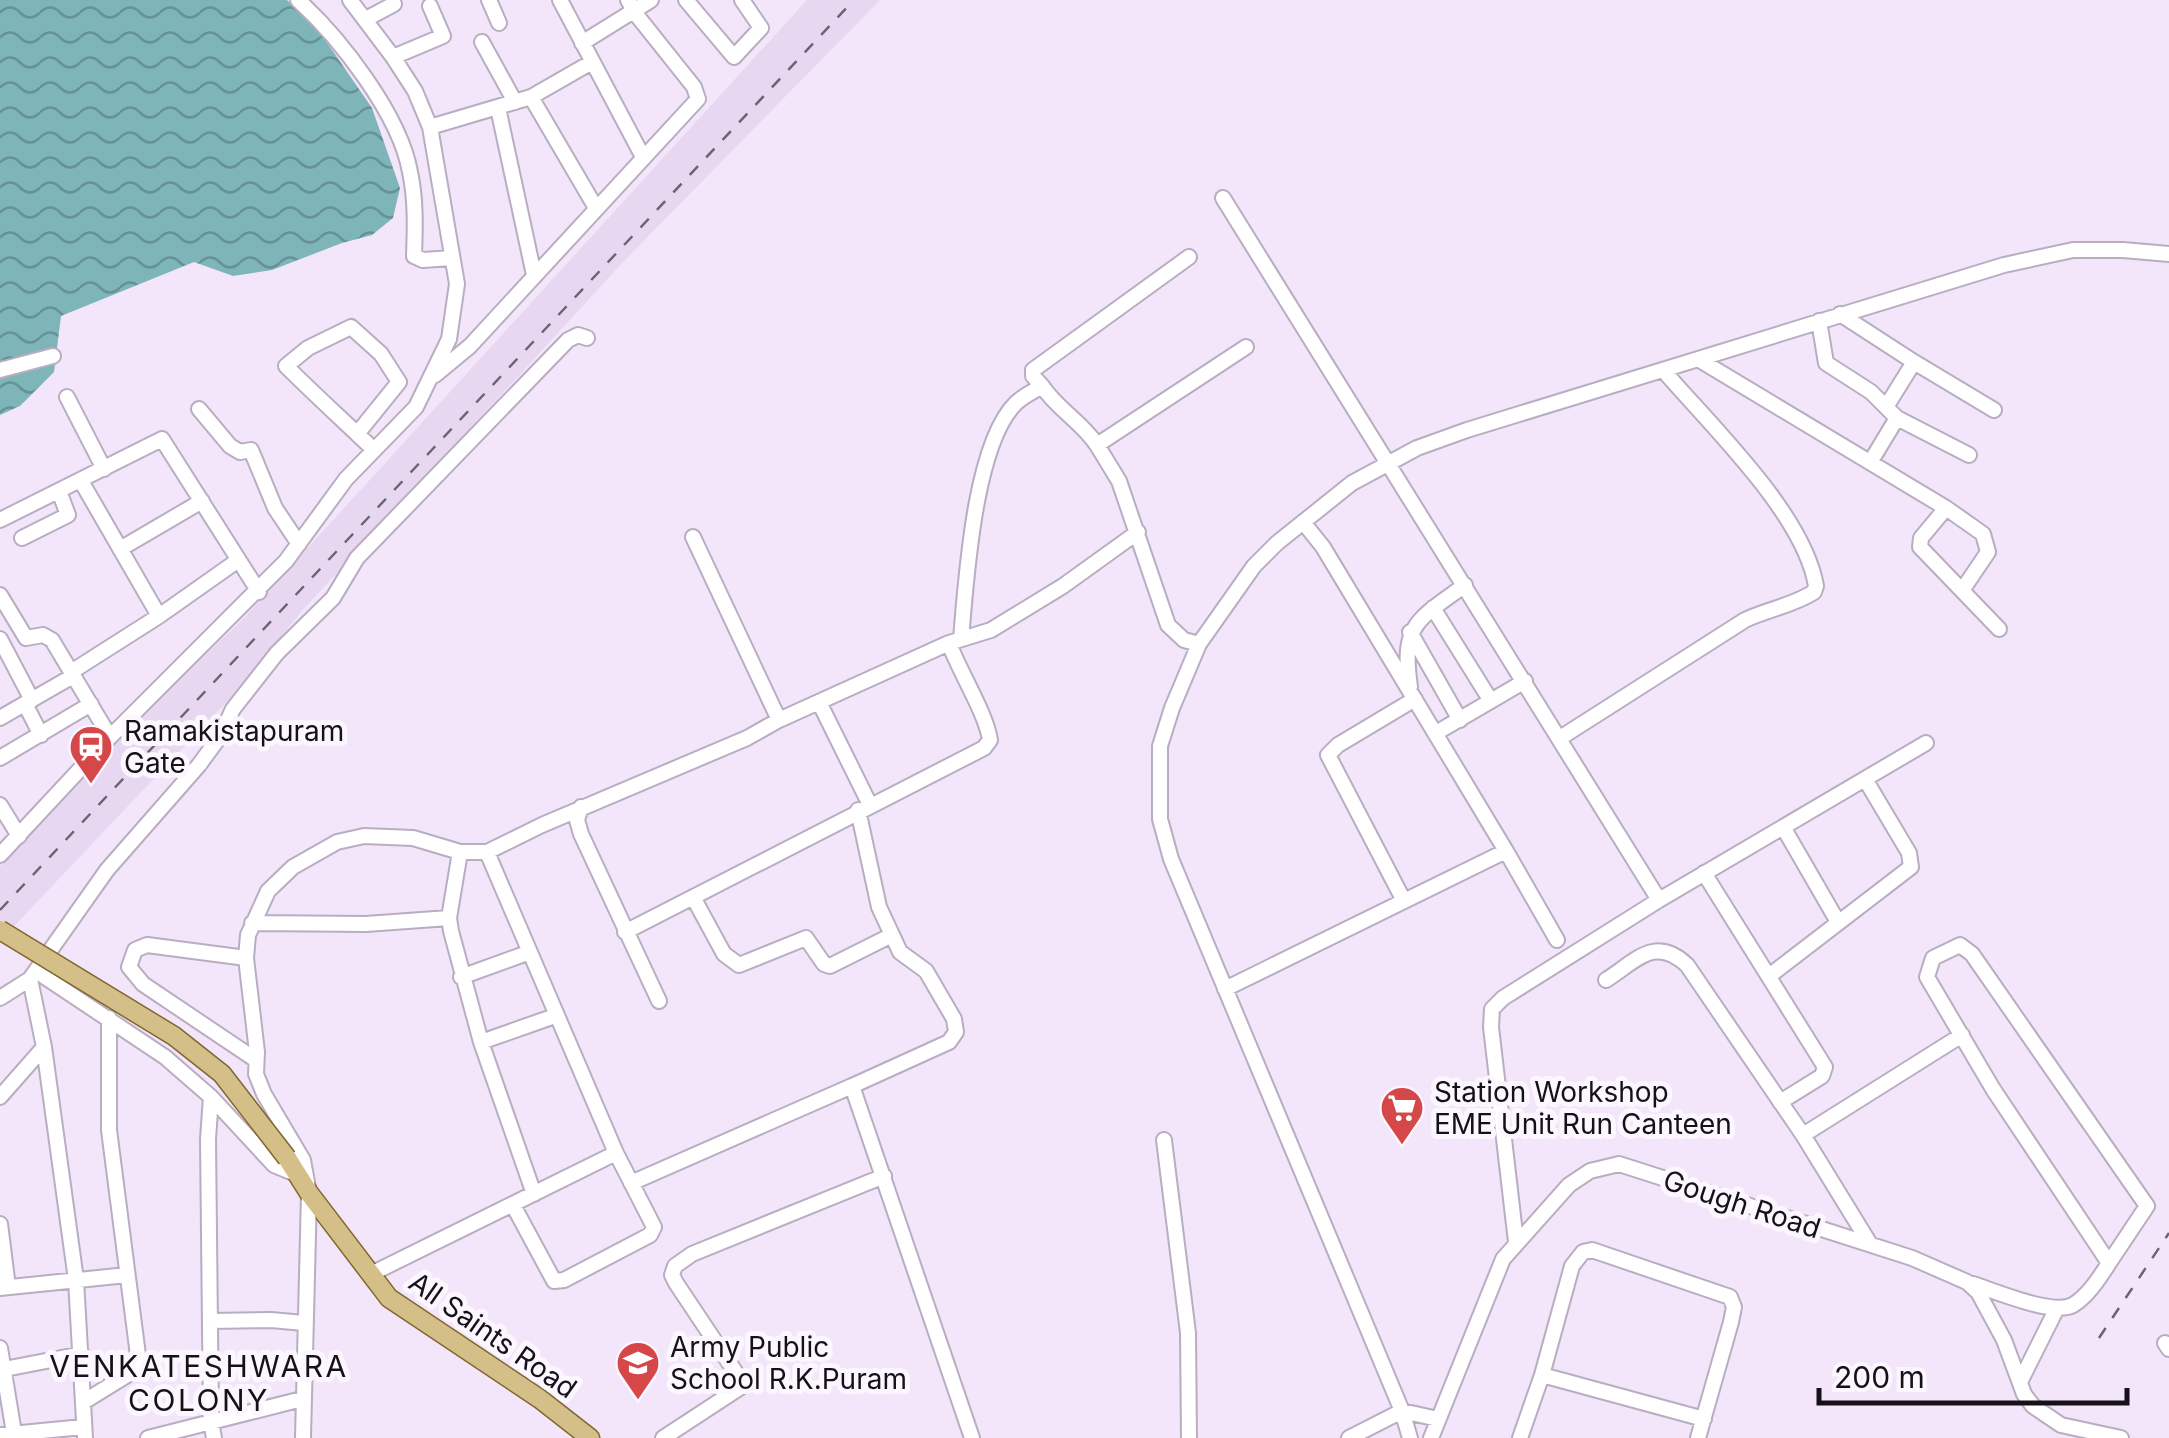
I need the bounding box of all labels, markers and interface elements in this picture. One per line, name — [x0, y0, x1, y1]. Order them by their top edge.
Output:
place label: Ramakistapuram Gate — [124, 714, 344, 780]
station icon: Ramakistapuram Gate — [68, 724, 114, 785]
place label: Station Workshop EME Unit Run Canteen — [1434, 1075, 1732, 1141]
supermarket icon: Station Workshop EME Unit Run Canteen — [1379, 1085, 1425, 1146]
street label: Gough Road — [1659, 1163, 1825, 1245]
street label: All Saints Road — [403, 1265, 583, 1405]
place label: Army Public School R.K.Puram — [670, 1330, 907, 1396]
school or university icon: Army Public School R.K.Puram — [615, 1340, 661, 1401]
scale bar — [1819, 1343, 2126, 1405]
district label: VENKATESHWARA COLONY — [49, 1348, 349, 1418]
text: 200 m — [1834, 1359, 1925, 1395]

